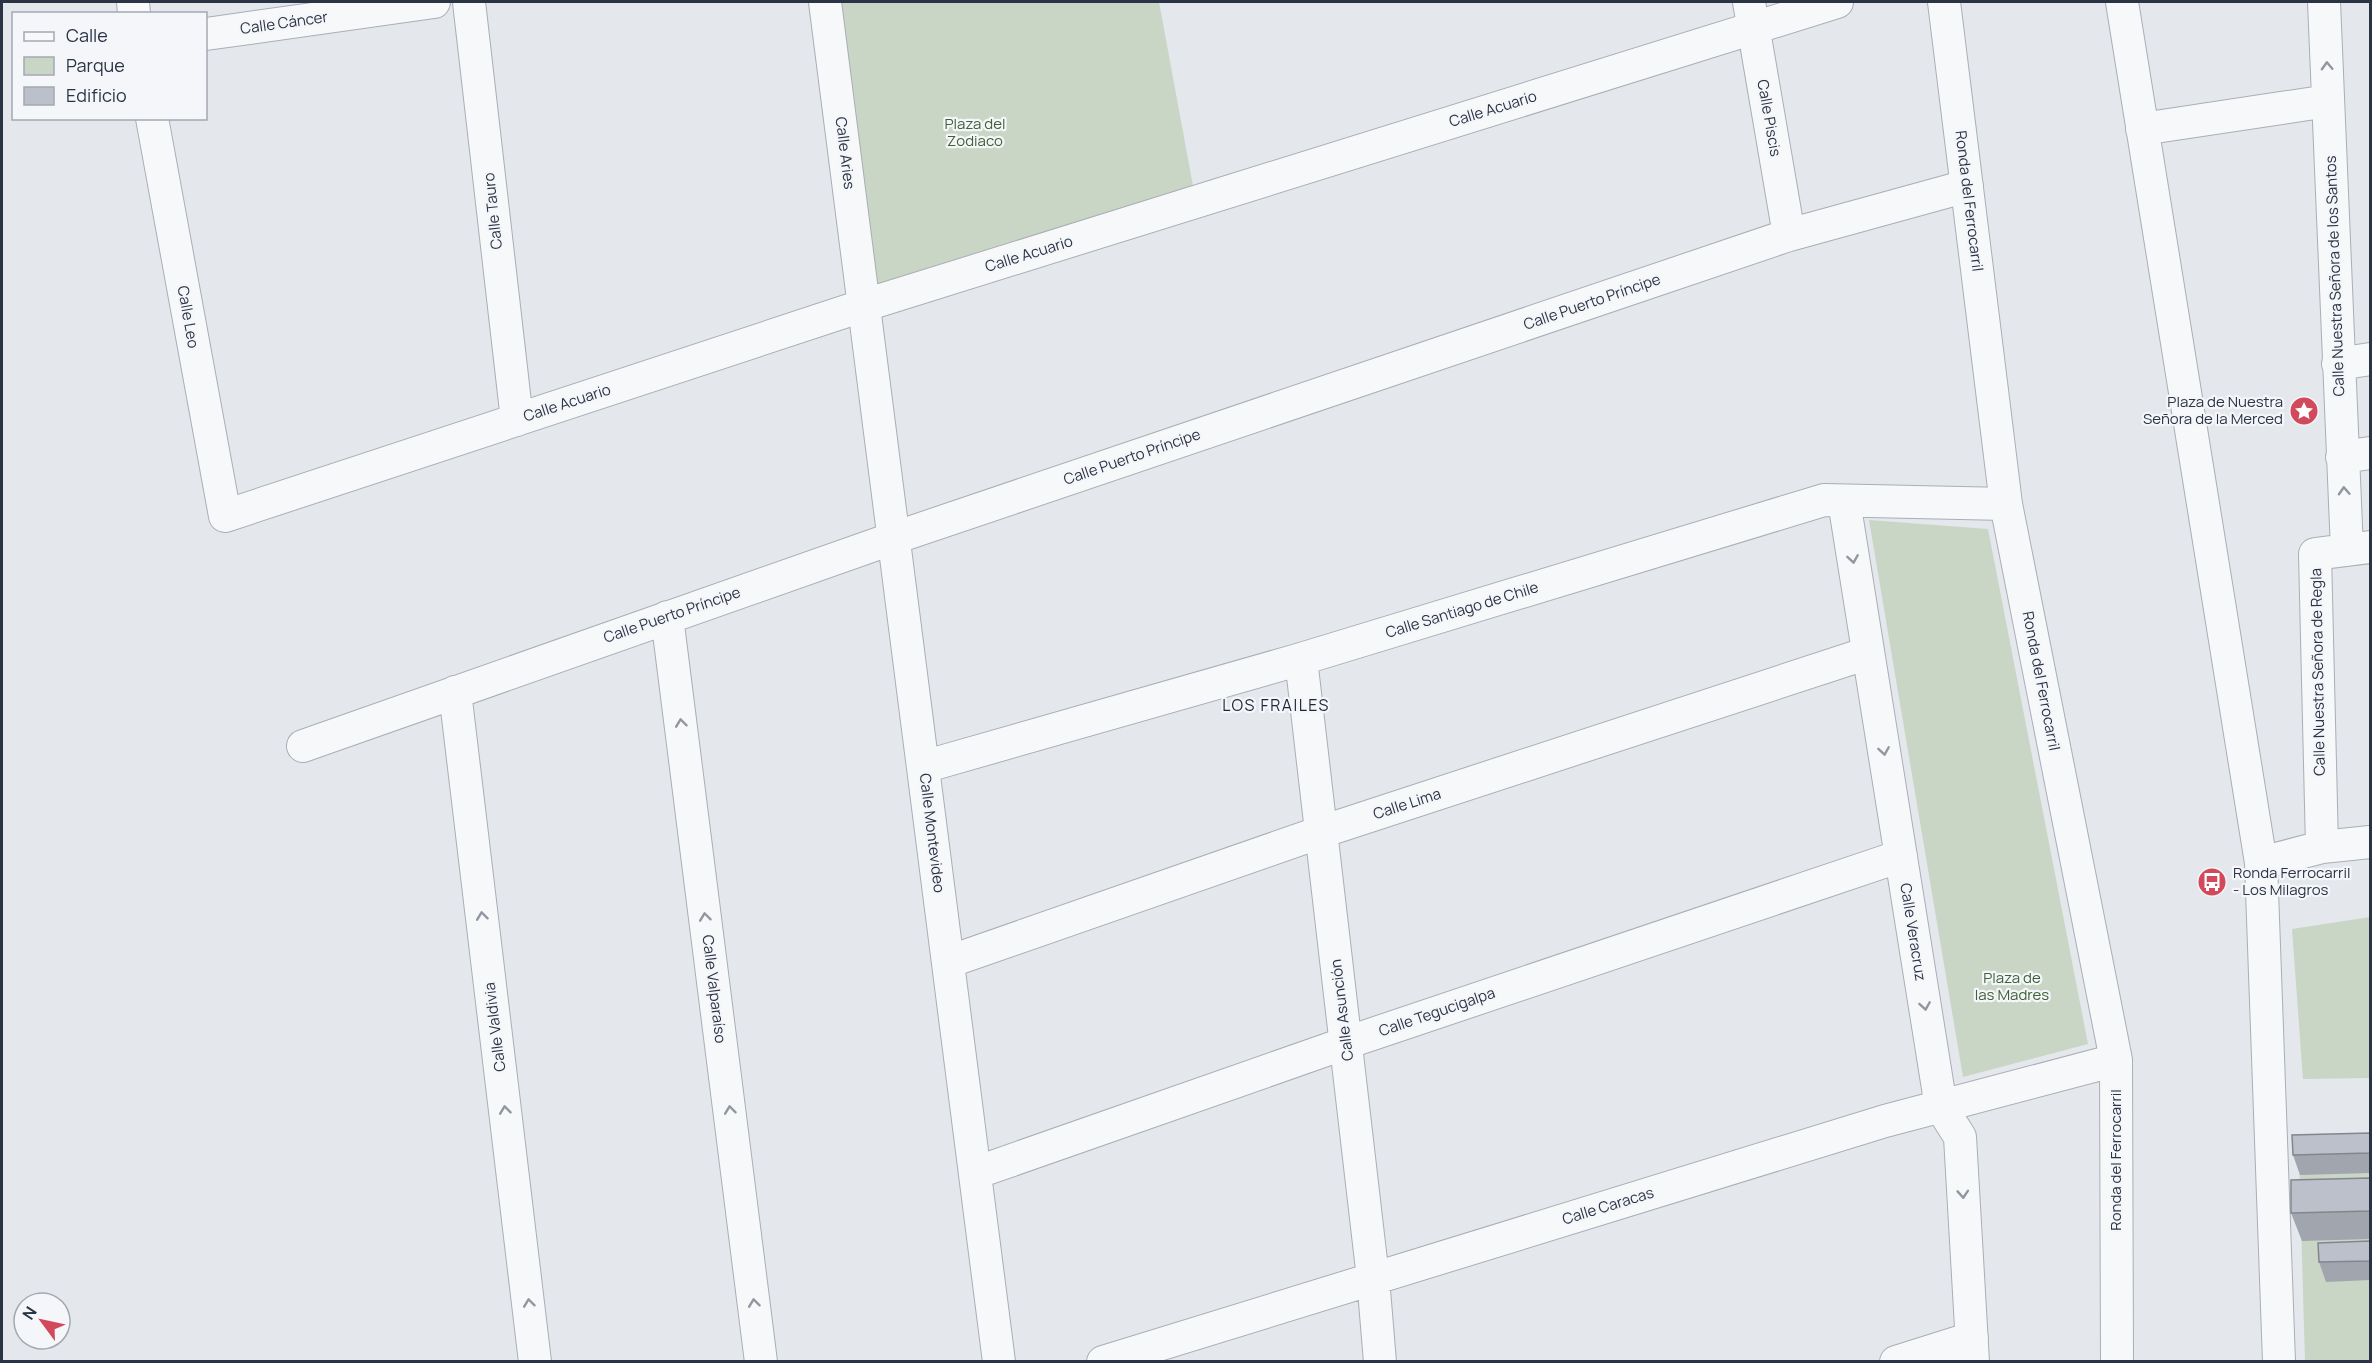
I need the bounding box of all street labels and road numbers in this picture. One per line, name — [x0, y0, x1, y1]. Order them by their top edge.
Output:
street label: Calle Cáncer — [239, 6, 330, 39]
street label: Calle Piscis — [1752, 78, 1787, 158]
street label: Calle Acuario — [1446, 85, 1539, 132]
street label: Calle Aries — [831, 115, 860, 191]
street label: Ronda del Ferrocarril — [1950, 129, 1989, 272]
street label: Calle Nuestra Señora de los Santos — [2320, 155, 2349, 397]
street label: Calle Tauro — [478, 171, 507, 250]
street label: Calle Acuario — [982, 230, 1075, 277]
street label: Calle Puerto Príncipe — [1521, 268, 1663, 335]
street label: Calle Leo — [173, 284, 204, 350]
street label: Calle Acuario — [520, 378, 613, 427]
street label: Calle Puerto Príncipe — [1061, 423, 1203, 490]
street label: Calle Nuestra Señora de Regla — [2305, 568, 2330, 776]
street label: Calle Santiago de Chile — [1383, 576, 1541, 643]
street label: Calle Puerto Príncipe — [601, 581, 743, 648]
street label: Ronda del Ferrocarril — [2018, 609, 2065, 752]
street label: Calle Montevideo — [915, 772, 950, 894]
street label: Calle Lima — [1370, 783, 1443, 824]
street label: Calle Veracruz — [1895, 882, 1932, 982]
street label: Calle Valparaíso — [697, 934, 732, 1044]
street label: Calle Asunción — [1325, 958, 1358, 1062]
street label: Calle Valdivia — [479, 981, 510, 1073]
street label: Calle Tegucigalpa — [1376, 982, 1498, 1041]
street label: Ronda del Ferrocarril — [2105, 1089, 2126, 1231]
street label: Calle Caracas — [1559, 1182, 1656, 1229]

